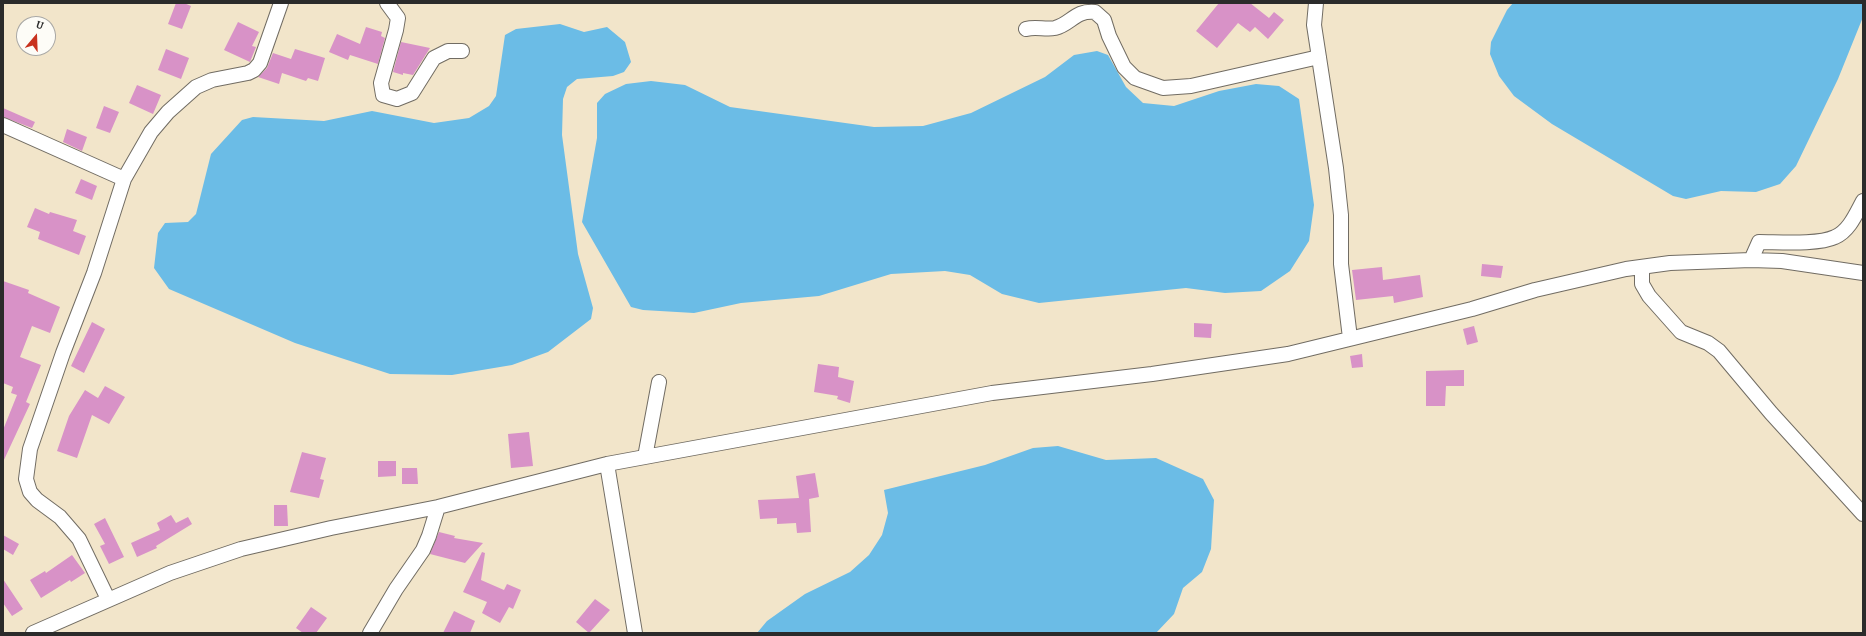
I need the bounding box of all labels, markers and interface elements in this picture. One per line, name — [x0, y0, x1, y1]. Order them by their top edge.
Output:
north arrow — [16, 16, 56, 56]
text: U — [34, 17, 46, 33]

